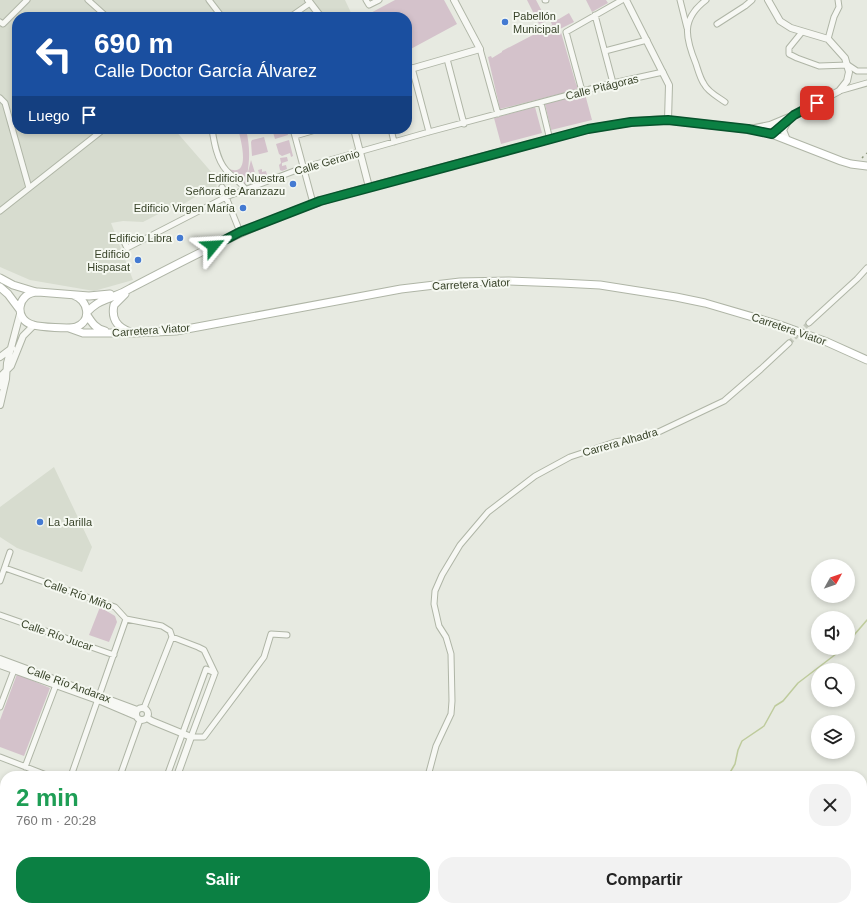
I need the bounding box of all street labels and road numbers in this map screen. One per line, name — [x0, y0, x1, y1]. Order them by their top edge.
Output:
street label: Calle Pitágoras — [564, 72, 640, 102]
street label: Calle Geranio — [293, 147, 361, 177]
street label: Carretera Viator — [432, 276, 511, 292]
street label: Carretera Viator — [750, 311, 828, 347]
street label: Carretera Viator — [112, 321, 191, 339]
street label: Carrera Alhadra — [581, 425, 660, 458]
street label: Calle Río Miño — [42, 576, 114, 612]
street label: Calle Río Jucar — [19, 617, 95, 653]
street label: Calle Río Andarax — [25, 663, 113, 705]

